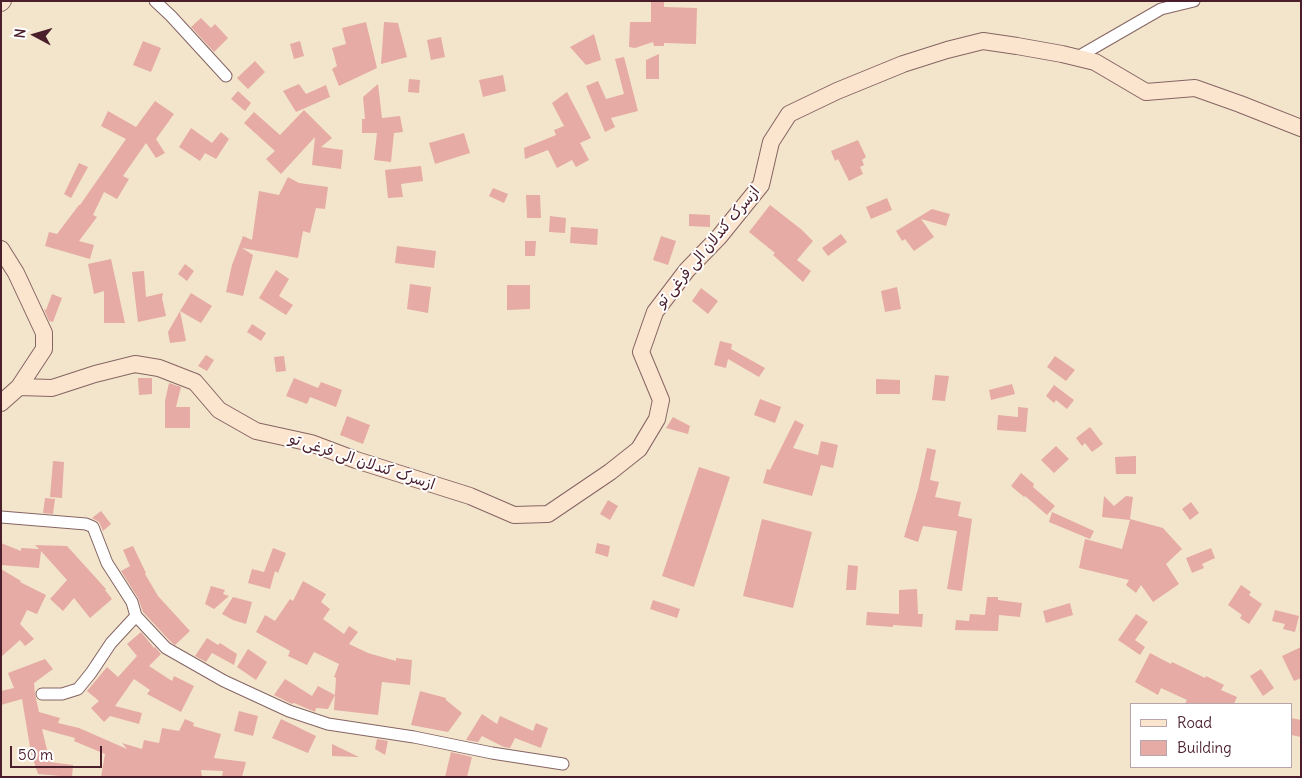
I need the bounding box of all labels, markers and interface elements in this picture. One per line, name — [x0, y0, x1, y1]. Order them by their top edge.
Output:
north arrow — [10, 10, 60, 60]
text: N — [11, 28, 30, 39]
street label: ازسرک کندلان الی فرغی تو — [652, 183, 764, 311]
street label: ازسرک کندلان الی فرغی تو — [287, 430, 437, 494]
legend — [1130, 703, 1292, 768]
text: Road — [1177, 713, 1212, 732]
scale bar — [12, 736, 105, 768]
text: Building — [1177, 738, 1232, 757]
text: 50 m — [18, 745, 53, 764]

